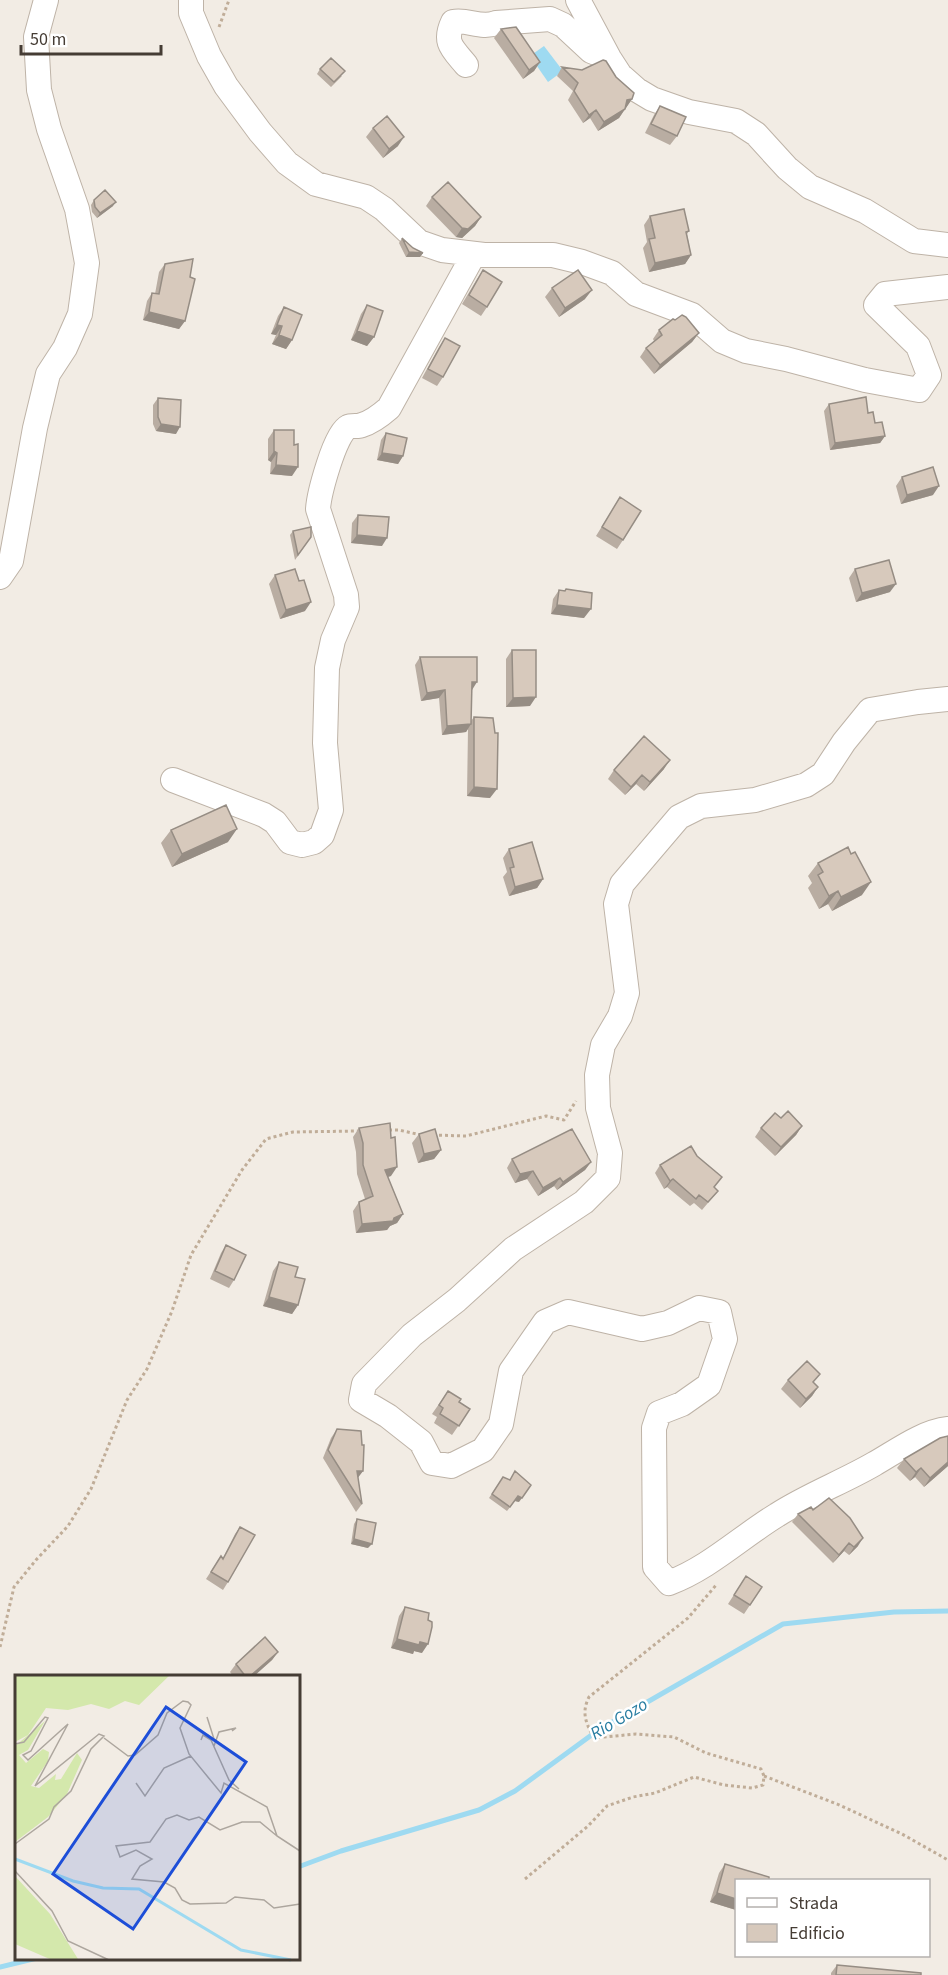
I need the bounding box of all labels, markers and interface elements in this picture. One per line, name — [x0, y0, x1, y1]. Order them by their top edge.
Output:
scale bar — [21, 18, 160, 56]
text: 50 m — [30, 27, 66, 52]
inset map — [15, 1675, 300, 1960]
water label: Rio Gozo — [585, 1692, 653, 1746]
legend — [735, 1879, 930, 1957]
text: Strada — [789, 1891, 838, 1916]
text: Edificio — [789, 1921, 845, 1946]

